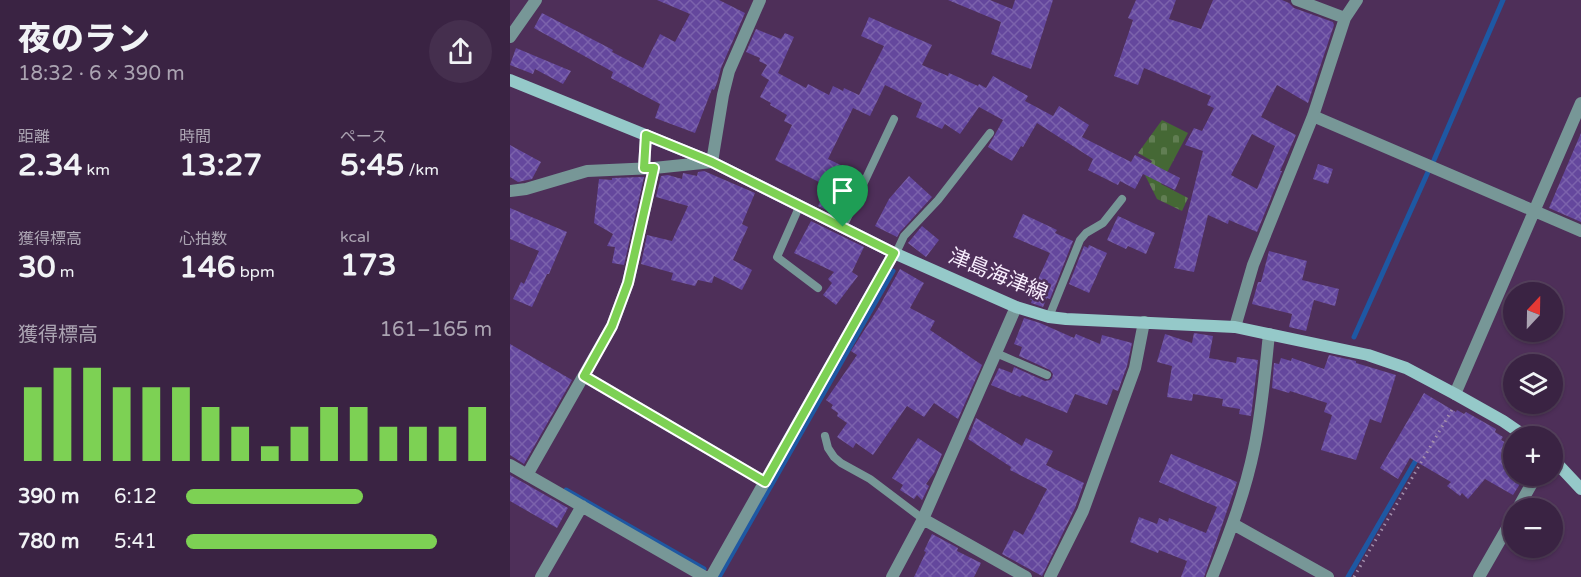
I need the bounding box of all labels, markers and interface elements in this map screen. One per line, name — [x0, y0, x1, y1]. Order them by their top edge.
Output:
text: 夜のラン — [18, 20, 150, 59]
button: share — [429, 20, 492, 83]
text: 18:32 · 6 × 390 m — [18, 62, 185, 86]
text: 距離 — [18, 127, 50, 147]
text: 時間 — [179, 127, 211, 147]
text: ペース — [340, 127, 387, 147]
text: 2.34 — [18, 147, 82, 184]
text: 13:27 — [179, 147, 262, 184]
text: 5:45 — [340, 147, 404, 184]
text: km — [82, 160, 110, 180]
text: /km — [404, 160, 439, 180]
pin — [817, 165, 868, 227]
icon: arrive — [826, 174, 859, 207]
text: kcal — [340, 227, 370, 247]
text: 獲得標高 — [18, 229, 82, 249]
text: 心拍数 — [179, 229, 227, 249]
street label: 津島海津線 — [945, 244, 1051, 306]
text: 173 — [340, 247, 397, 284]
text: 30 — [18, 249, 56, 286]
text: 146 — [179, 249, 236, 286]
text: m — [56, 262, 75, 282]
text: bpm — [236, 262, 275, 282]
north arrow — [1503, 282, 1563, 342]
map controls — [1503, 282, 1563, 558]
text: 161–165 m — [379, 318, 492, 342]
text: 獲得標高 — [18, 323, 98, 347]
button: layers — [1503, 354, 1563, 414]
button: + — [1503, 426, 1563, 486]
text: 390 m — [18, 485, 79, 509]
text: 6:12 — [114, 485, 157, 509]
button: − — [1503, 498, 1563, 558]
text: 780 m — [18, 530, 79, 554]
text: 5:41 — [114, 530, 157, 554]

